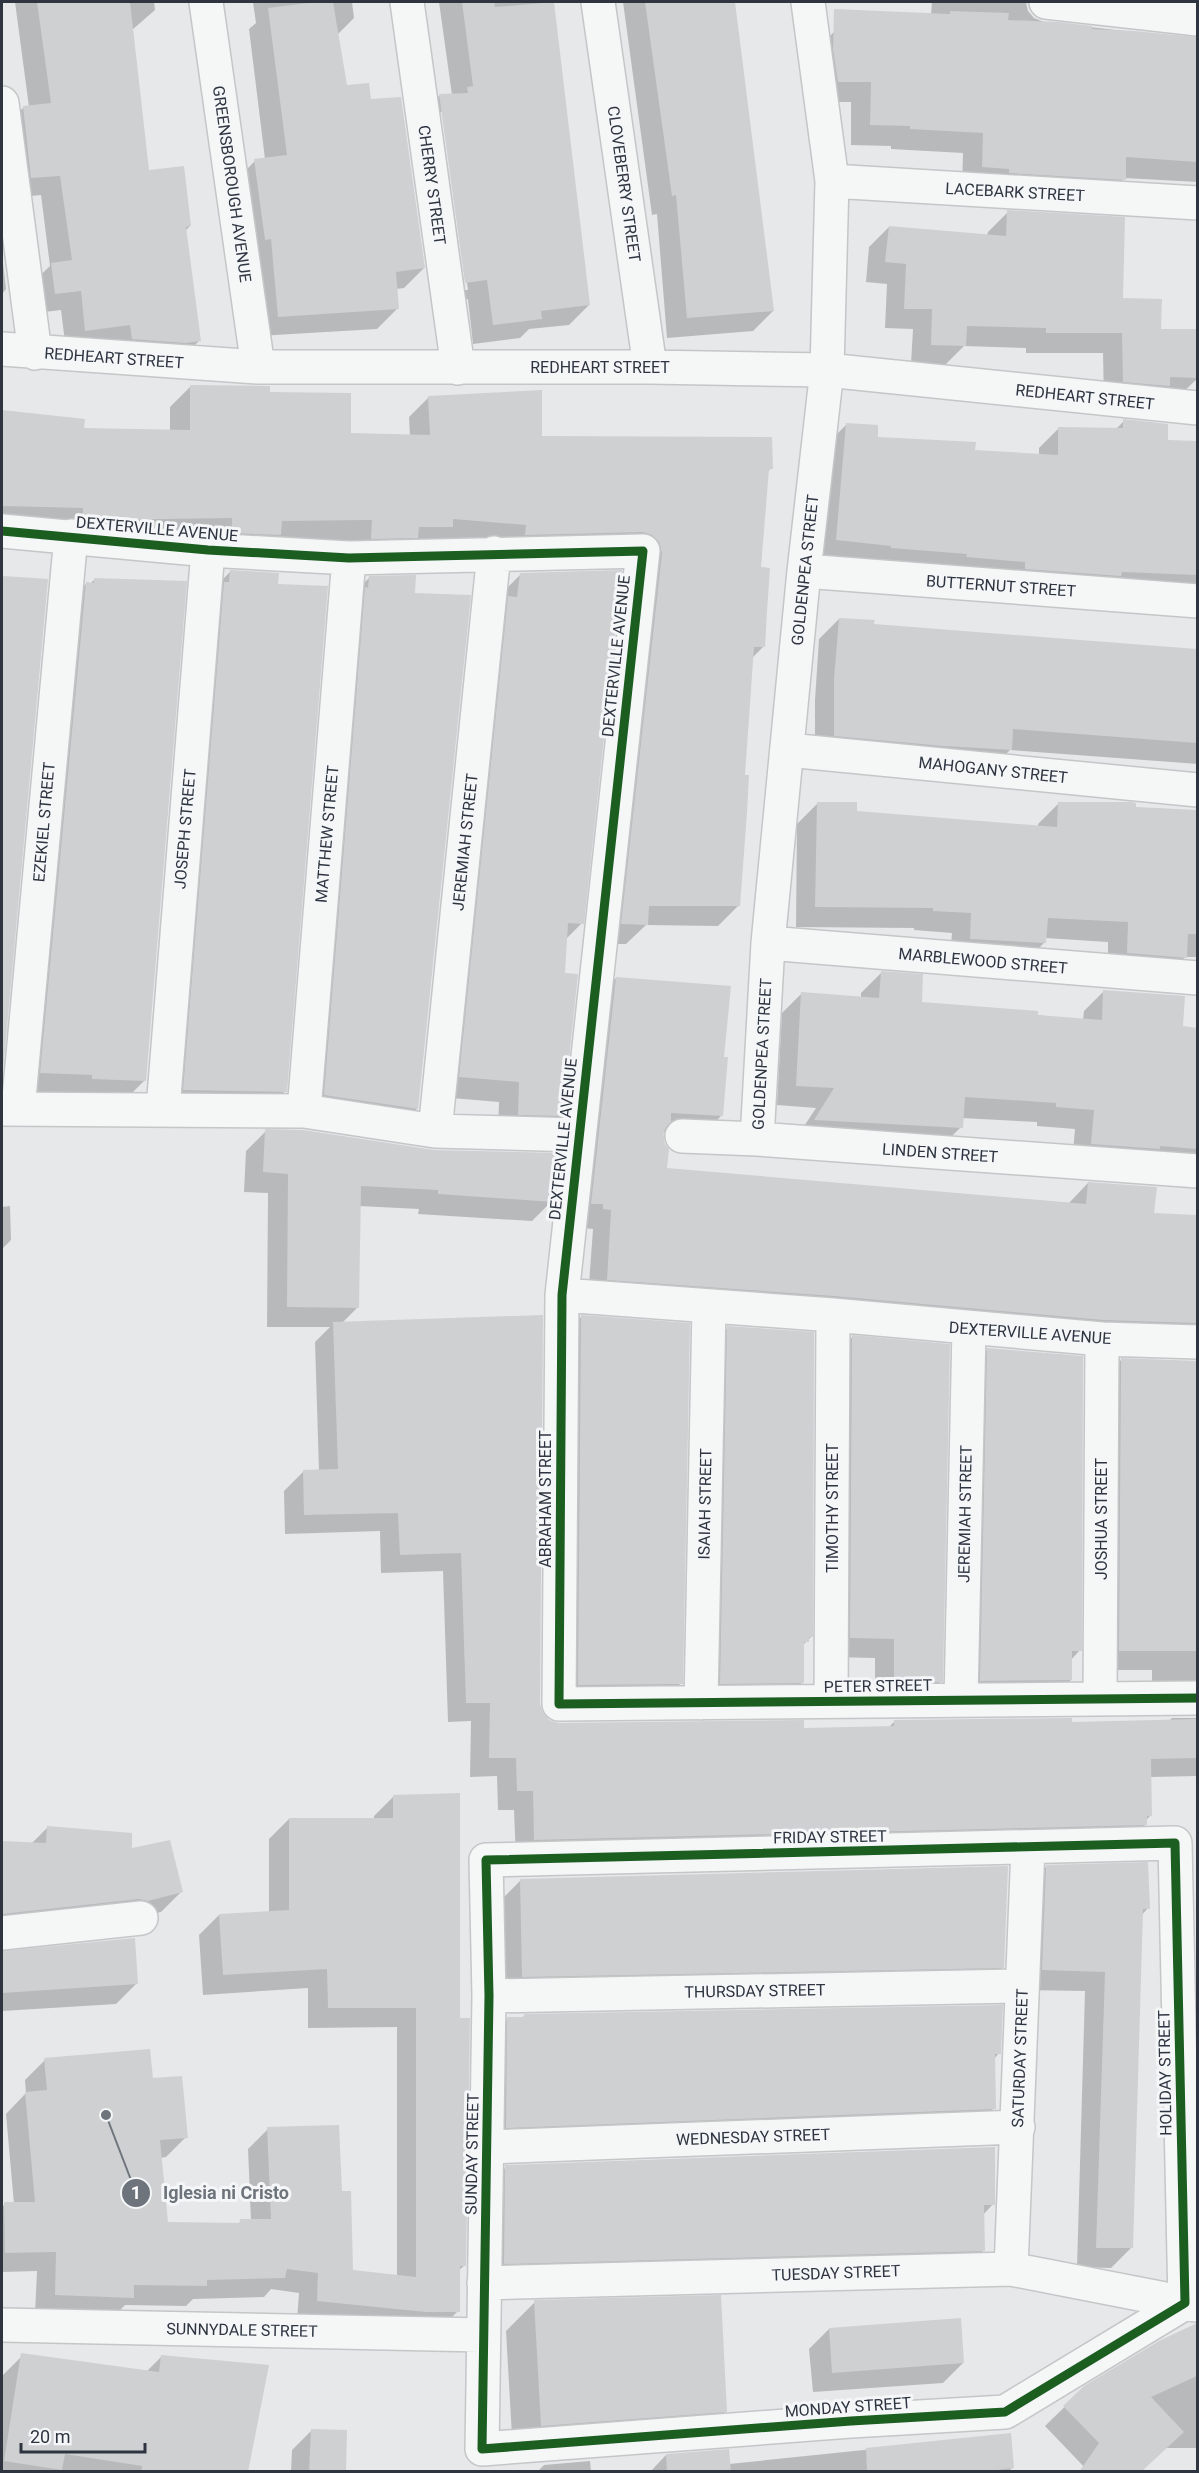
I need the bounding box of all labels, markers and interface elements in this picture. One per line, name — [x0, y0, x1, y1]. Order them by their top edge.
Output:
street label: GREENSBOROUGH AVENUE — [209, 85, 255, 283]
street label: CLOVEBERRY STREET — [604, 105, 644, 264]
street label: CHERRY STREET — [414, 124, 450, 247]
street label: LACEBARK STREET — [945, 179, 1086, 205]
street label: REDHEART STREET — [44, 344, 185, 372]
street label: REDHEART STREET — [530, 358, 670, 377]
street label: REDHEART STREET — [1015, 380, 1156, 414]
street label: GOLDENPEA STREET — [788, 493, 822, 647]
street label: DEXTERVILLE AVENUE — [75, 512, 239, 546]
street label: BUTTERNUT STREET — [925, 571, 1077, 601]
street label: DEXTERVILLE AVENUE — [598, 574, 634, 738]
street label: MAHOGANY STREET — [917, 753, 1069, 787]
street label: EZEKIEL STREET — [29, 761, 59, 883]
street label: MATTHEW STREET — [312, 764, 343, 904]
street label: JOSEPH STREET — [170, 768, 200, 890]
street label: JEREMIAH STREET — [448, 772, 482, 912]
street label: MARBLEWOOD STREET — [898, 944, 1069, 978]
street label: GOLDENPEA STREET — [749, 977, 775, 1130]
street label: DEXTERVILLE AVENUE — [545, 1057, 581, 1221]
street label: LINDEN STREET — [881, 1139, 999, 1167]
street label: DEXTERVILLE AVENUE — [948, 1318, 1112, 1348]
street label: ABRAHAM STREET — [536, 1430, 555, 1568]
street label: TIMOTHY STREET — [823, 1443, 842, 1573]
street label: JEREMIAH STREET — [954, 1444, 976, 1583]
street label: ISAIAH STREET — [695, 1448, 715, 1560]
street label: JOSHUA STREET — [1092, 1457, 1111, 1580]
street label: PETER STREET — [824, 1676, 933, 1696]
street label: FRIDAY STREET — [773, 1827, 887, 1847]
street label: THURSDAY STREET — [684, 1980, 826, 2002]
street label: SATURDAY STREET — [1008, 1988, 1032, 2128]
street label: HOLIDAY STREET — [1154, 2009, 1176, 2136]
street label: SUNDAY STREET — [461, 2093, 483, 2215]
street label: WEDNESDAY STREET — [676, 2125, 831, 2149]
callout: Iglesia ni Cristo — [121, 2175, 301, 2211]
text: 1 — [131, 2182, 141, 2203]
text: Iglesia ni Cristo — [163, 2182, 289, 2203]
street label: TUESDAY STREET — [771, 2261, 901, 2285]
street label: SUNNYDALE STREET — [166, 2319, 318, 2341]
street label: MONDAY STREET — [784, 2393, 912, 2421]
scale bar — [21, 2416, 146, 2454]
text: 20 m — [30, 2426, 70, 2447]

